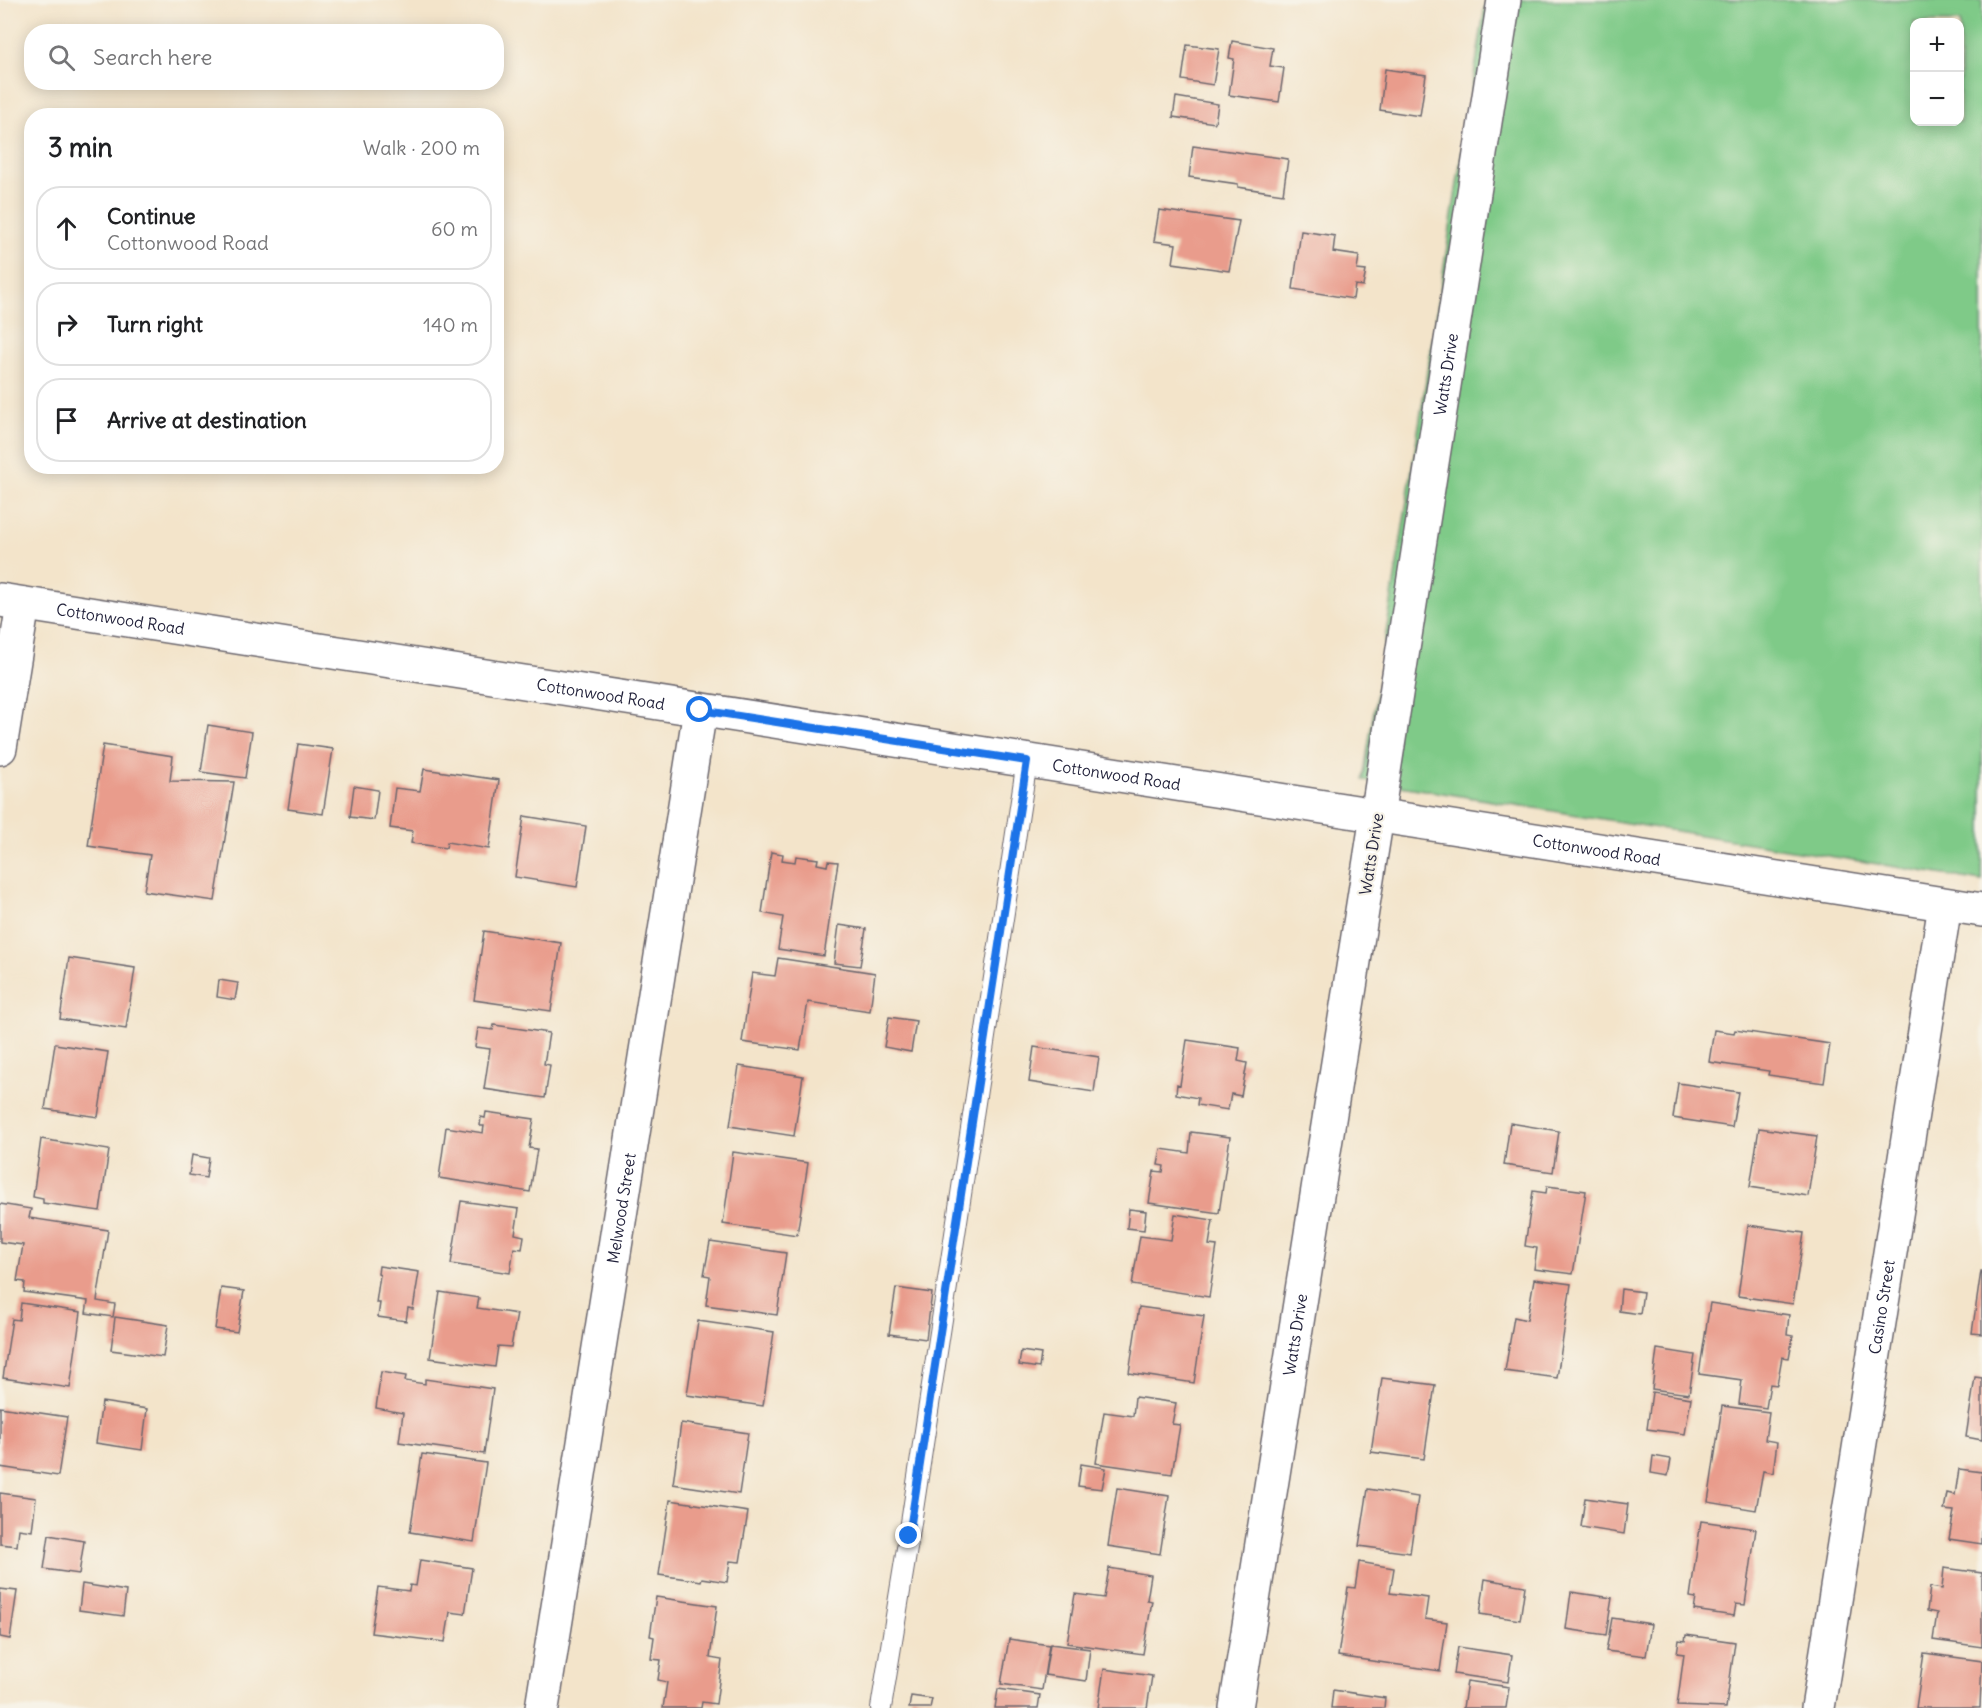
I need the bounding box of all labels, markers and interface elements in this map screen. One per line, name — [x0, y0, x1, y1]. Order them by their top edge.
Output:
map controls — [1910, 18, 1964, 126]
button: + — [1910, 18, 1964, 72]
search box — [24, 24, 504, 90]
icon: search — [45, 41, 78, 74]
text: Search here — [93, 43, 212, 71]
button: − — [1910, 72, 1964, 126]
text: 3 min — [48, 131, 113, 164]
text: Walk · 200 m — [363, 135, 480, 160]
text: Continue — [107, 202, 196, 230]
icon: ahead — [50, 212, 83, 245]
text: 60 m — [431, 216, 478, 241]
text: Cottonwood Road — [107, 230, 269, 255]
icon: right — [50, 308, 83, 341]
text: Turn right — [107, 310, 203, 338]
text: 140 m — [423, 312, 478, 337]
street label: Watts Drive — [1429, 332, 1462, 417]
icon: arrive — [50, 404, 83, 437]
text: Arrive at destination — [107, 406, 307, 434]
street label: Cottonwood Road — [55, 599, 186, 639]
street label: Cottonwood Road — [535, 674, 666, 714]
route start — [686, 696, 712, 722]
street label: Cottonwood Road — [1051, 755, 1182, 795]
street label: Watts Drive — [1355, 812, 1387, 896]
street label: Cottonwood Road — [1531, 830, 1662, 870]
street label: Melwood Street — [603, 1151, 640, 1265]
street label: Casino Street — [1864, 1258, 1899, 1356]
street label: Watts Drive — [1279, 1292, 1311, 1377]
route end — [895, 1522, 921, 1548]

